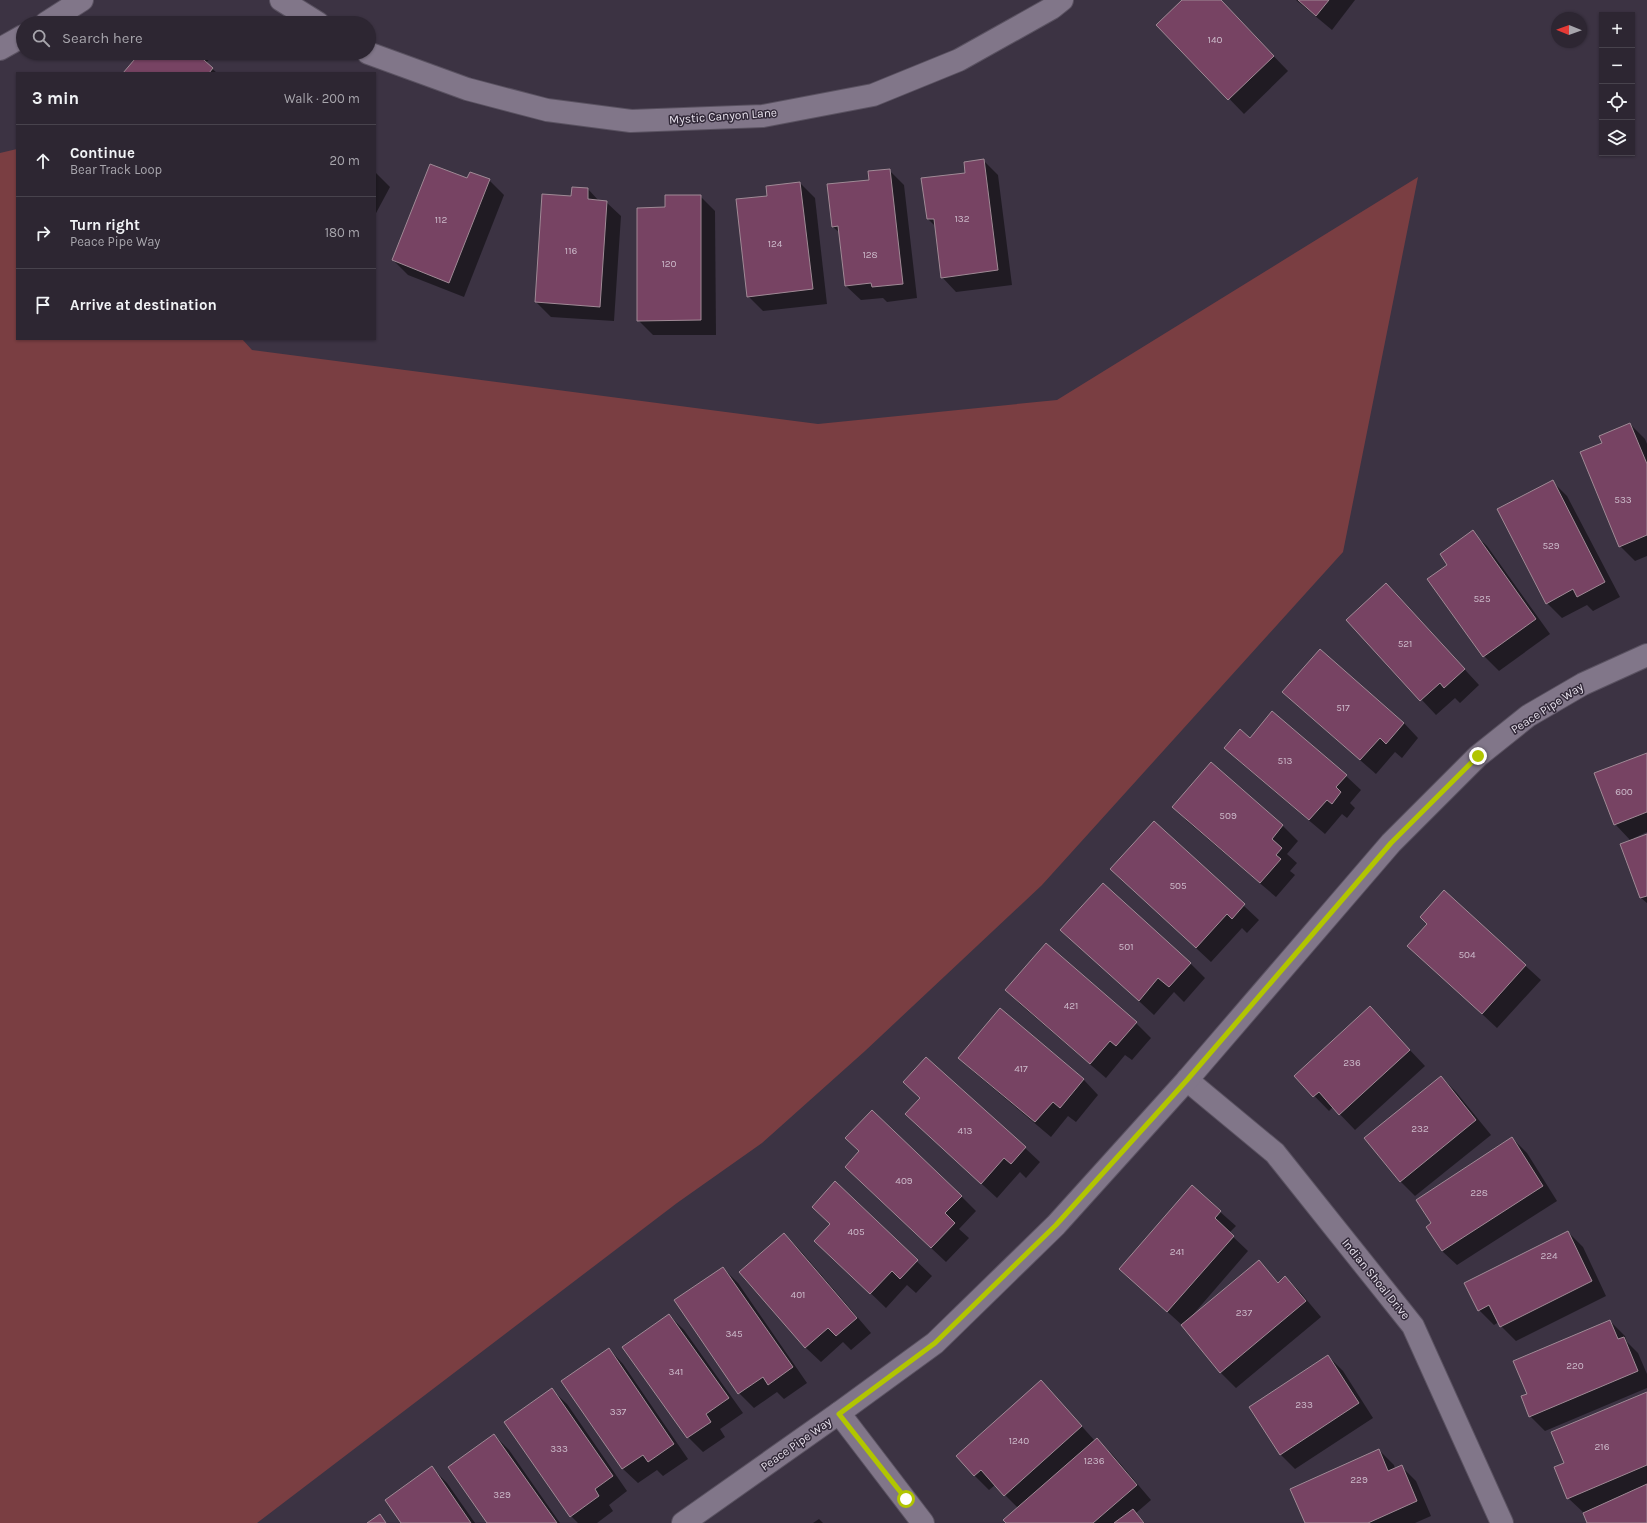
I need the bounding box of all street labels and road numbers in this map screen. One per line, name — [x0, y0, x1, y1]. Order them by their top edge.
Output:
street label: Mystic Canyon Lane — [669, 105, 777, 127]
street label: Peace Pipe Way — [1508, 679, 1586, 737]
street label: Indian Shoal Drive — [1339, 1236, 1413, 1322]
street label: Peace Pipe Way — [758, 1414, 835, 1474]

